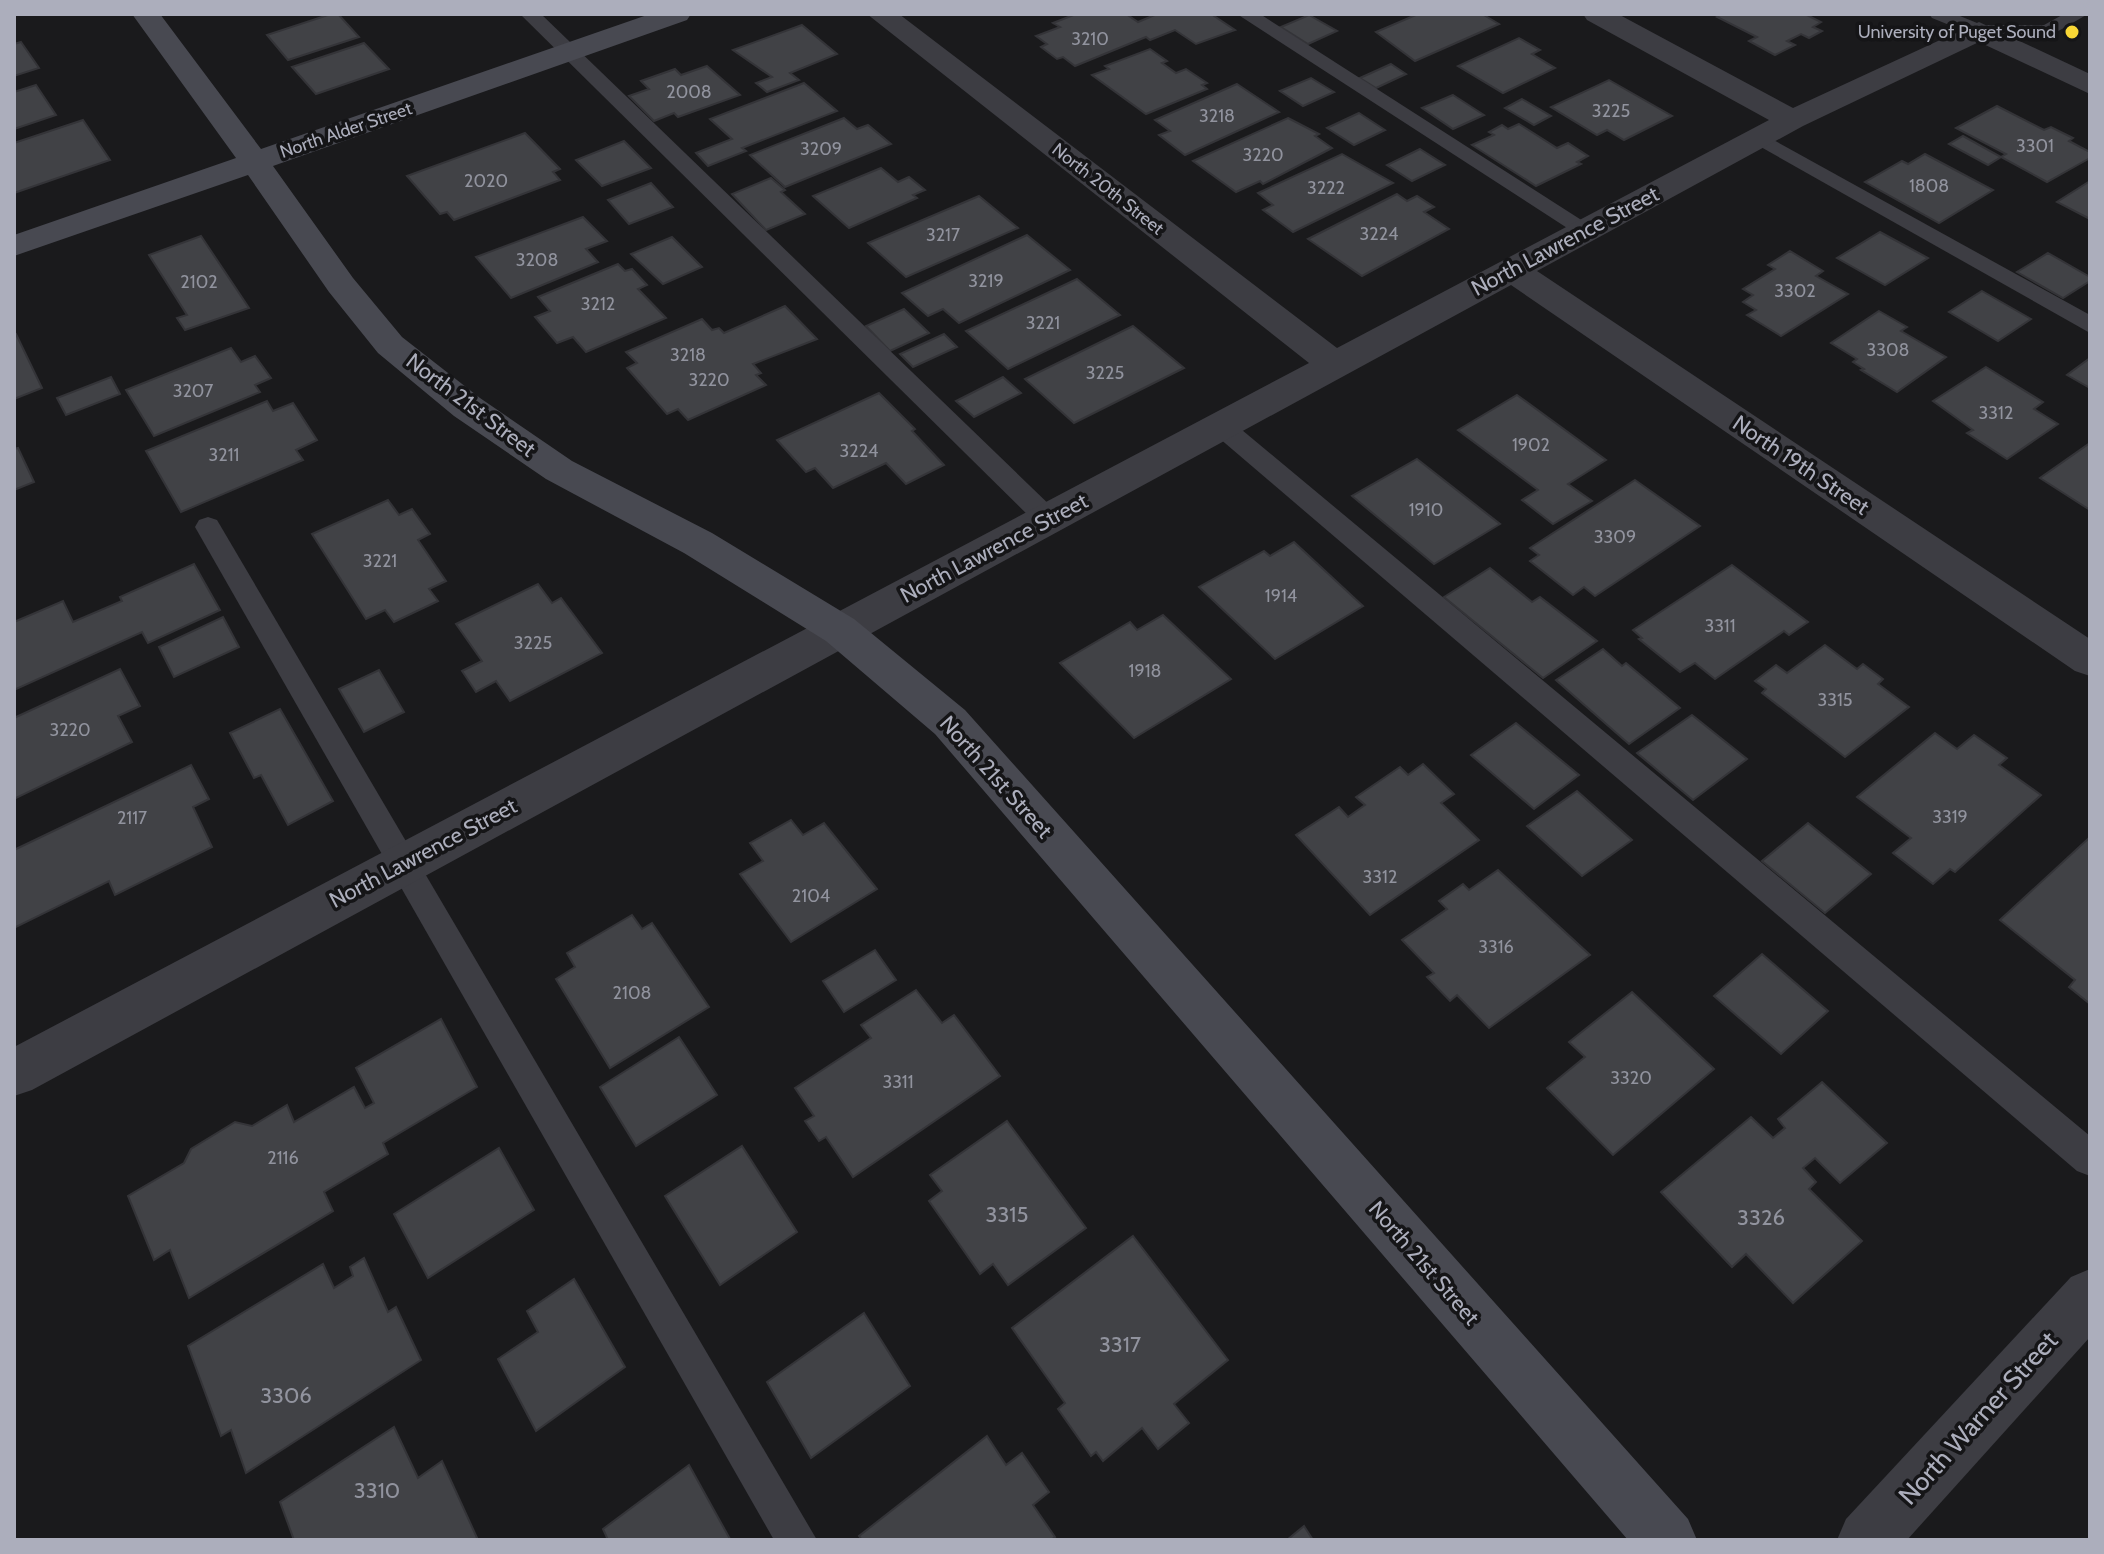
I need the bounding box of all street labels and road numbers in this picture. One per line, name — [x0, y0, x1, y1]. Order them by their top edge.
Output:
street label: North Alder Street — [277, 97, 415, 163]
street label: North 20th Street — [1048, 138, 1168, 240]
street label: North Lawrence Street — [1467, 180, 1664, 302]
street label: North 21st Street — [401, 348, 542, 463]
street label: North 19th Street — [1728, 409, 1875, 521]
street label: North Lawrence Street — [896, 487, 1093, 609]
street label: North 21st Street — [934, 710, 1058, 844]
street label: North Lawrence Street — [325, 792, 522, 914]
street label: North 21st Street — [1363, 1196, 1485, 1331]
street label: North Warner Street — [1892, 1325, 2064, 1511]

